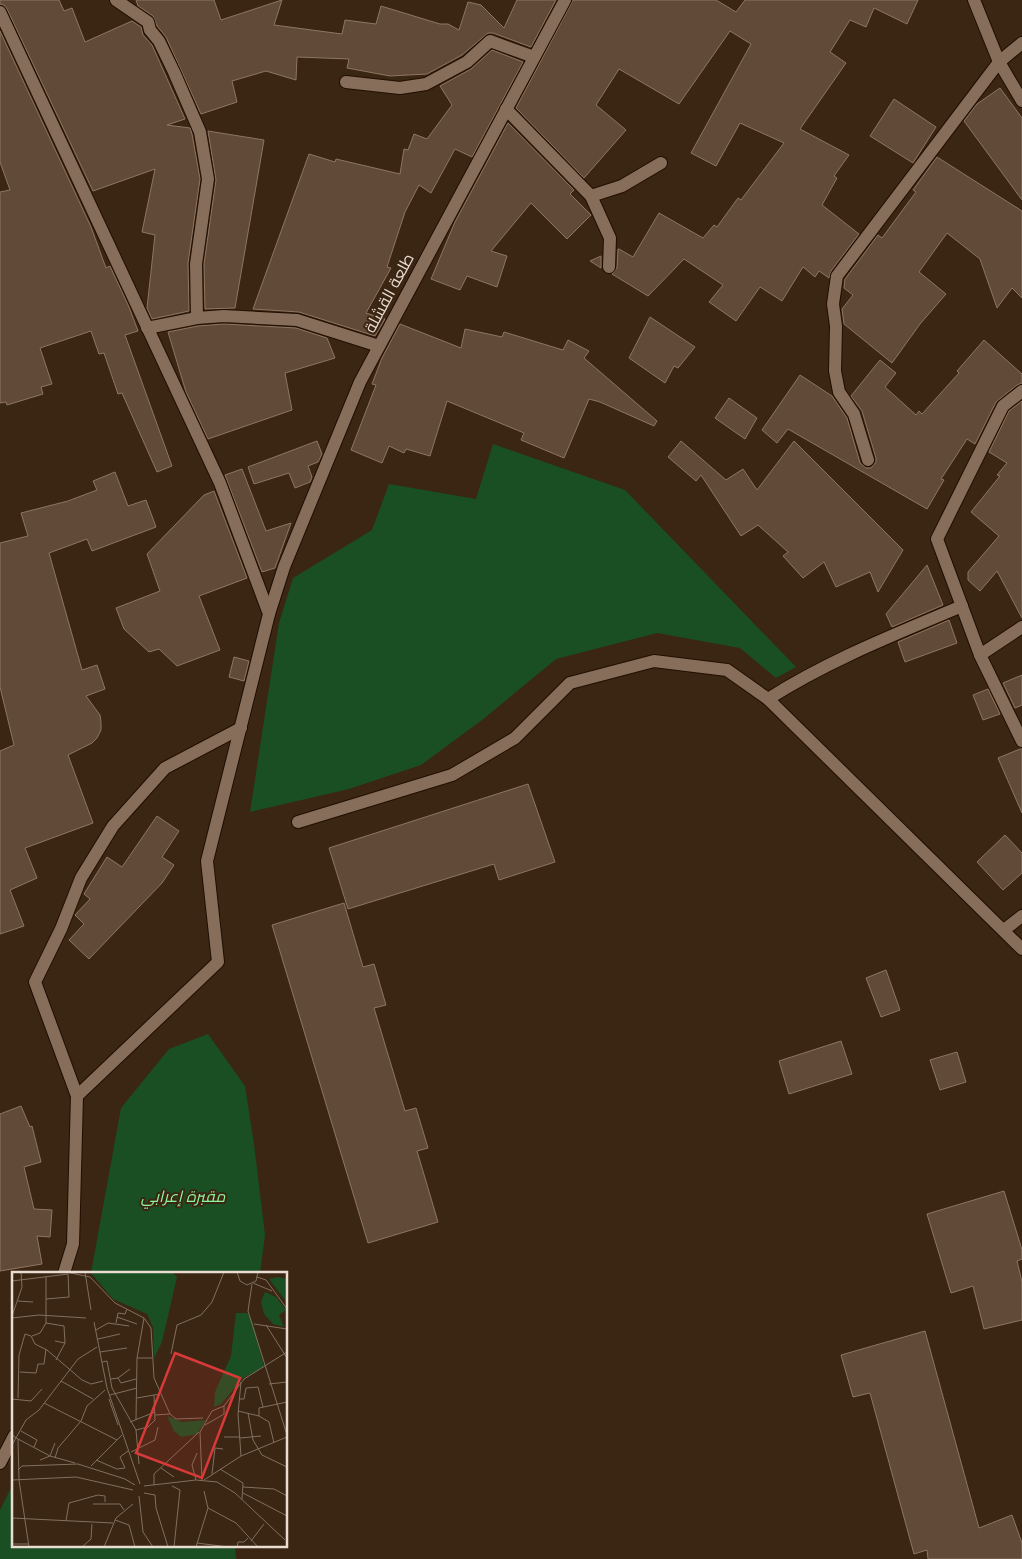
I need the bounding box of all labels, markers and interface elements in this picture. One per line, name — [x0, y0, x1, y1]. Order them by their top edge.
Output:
street label: طلعة القشلة — [361, 251, 417, 335]
park label: مقبرة إعرابي — [141, 1188, 226, 1209]
inset map — [12, 1272, 288, 1546]

